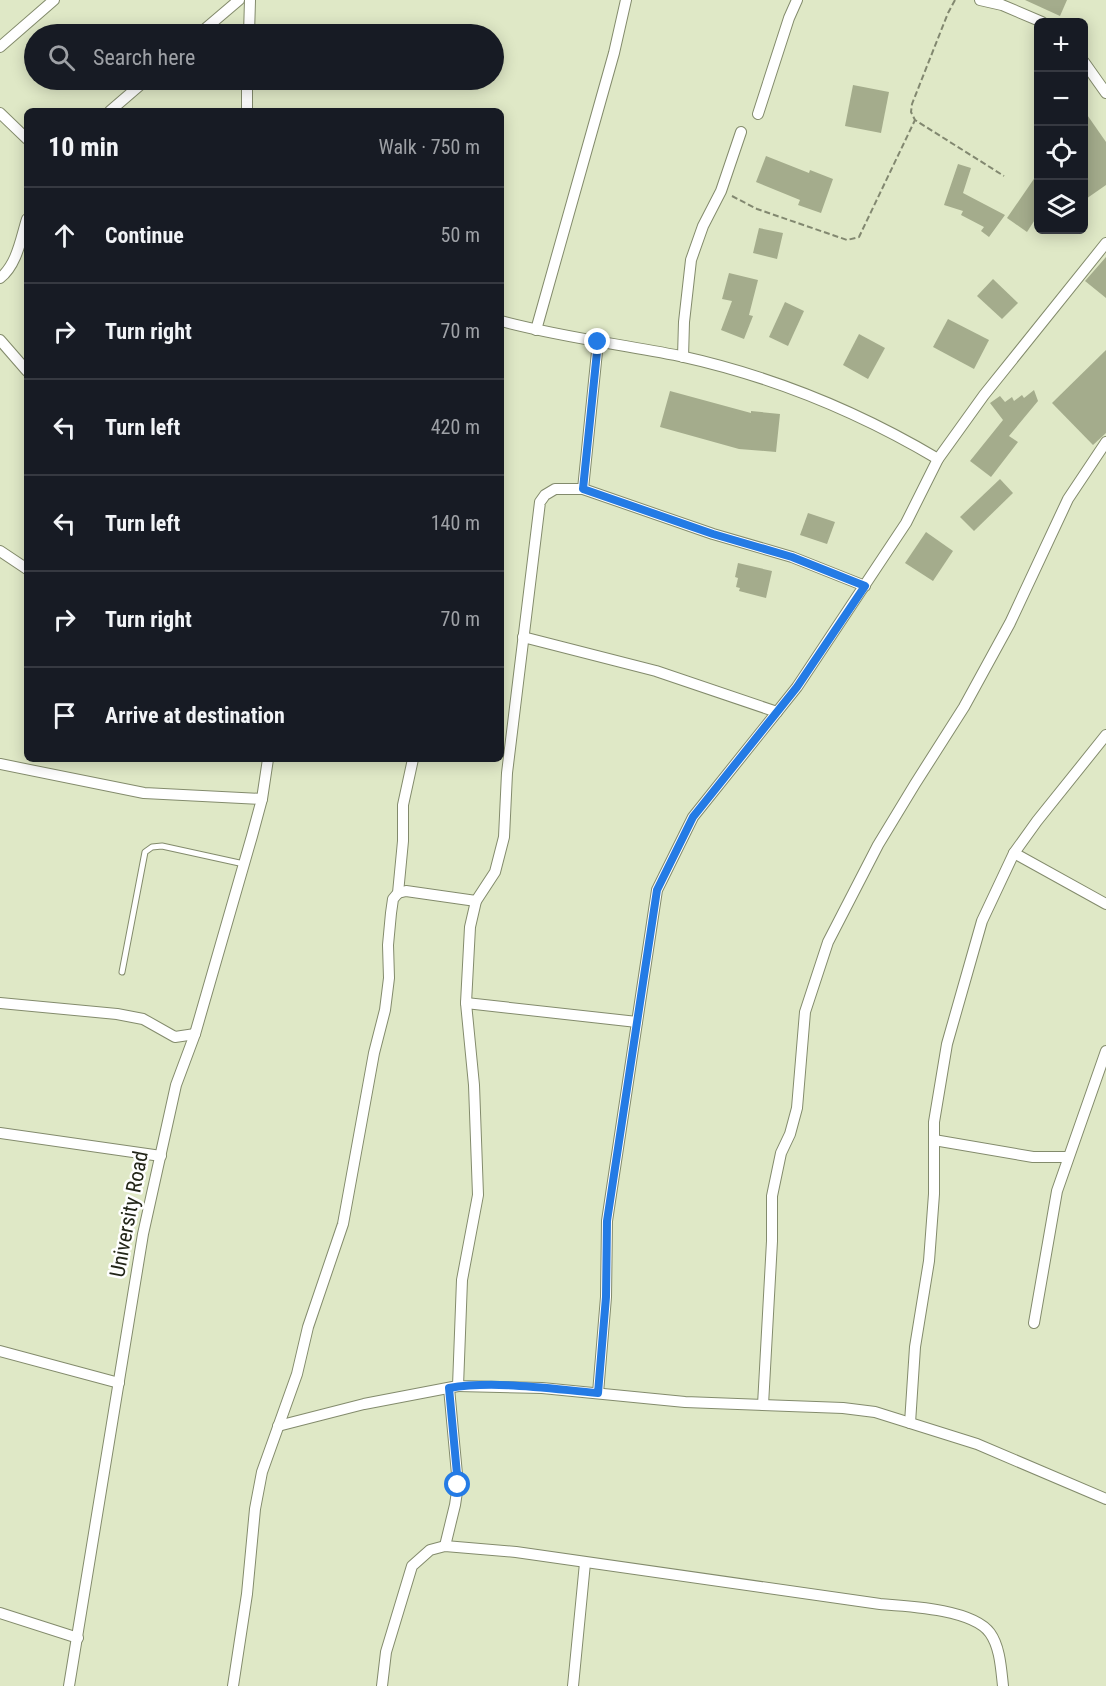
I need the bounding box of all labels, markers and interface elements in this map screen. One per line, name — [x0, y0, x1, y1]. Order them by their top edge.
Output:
map controls — [1034, 18, 1088, 234]
button: + — [1034, 18, 1088, 72]
search box — [24, 24, 504, 90]
icon: search — [45, 41, 78, 74]
text: Search here — [93, 45, 195, 70]
button: − — [1034, 72, 1088, 126]
button: locate — [1034, 126, 1088, 180]
text: 10 min — [48, 132, 119, 162]
text: Walk · 750 m — [379, 135, 480, 159]
button: layers — [1034, 180, 1088, 234]
icon: ahead — [48, 219, 81, 252]
text: Continue — [105, 223, 184, 248]
text: 50 m — [441, 223, 480, 247]
icon: right — [48, 315, 81, 348]
text: Turn right — [105, 319, 192, 344]
text: 70 m — [441, 319, 480, 343]
route end — [584, 328, 610, 354]
icon: left — [48, 411, 81, 444]
text: Turn left — [105, 415, 180, 440]
text: 420 m — [431, 415, 480, 439]
icon: left — [48, 507, 81, 540]
text: Turn left — [105, 511, 180, 536]
text: 140 m — [431, 511, 480, 535]
icon: right — [48, 603, 81, 636]
text: Turn right — [105, 607, 192, 632]
text: 70 m — [441, 607, 480, 631]
icon: arrive — [48, 699, 81, 732]
text: Arrive at destination — [105, 703, 285, 728]
street label: University Road — [105, 1149, 153, 1279]
route start — [444, 1471, 470, 1497]

